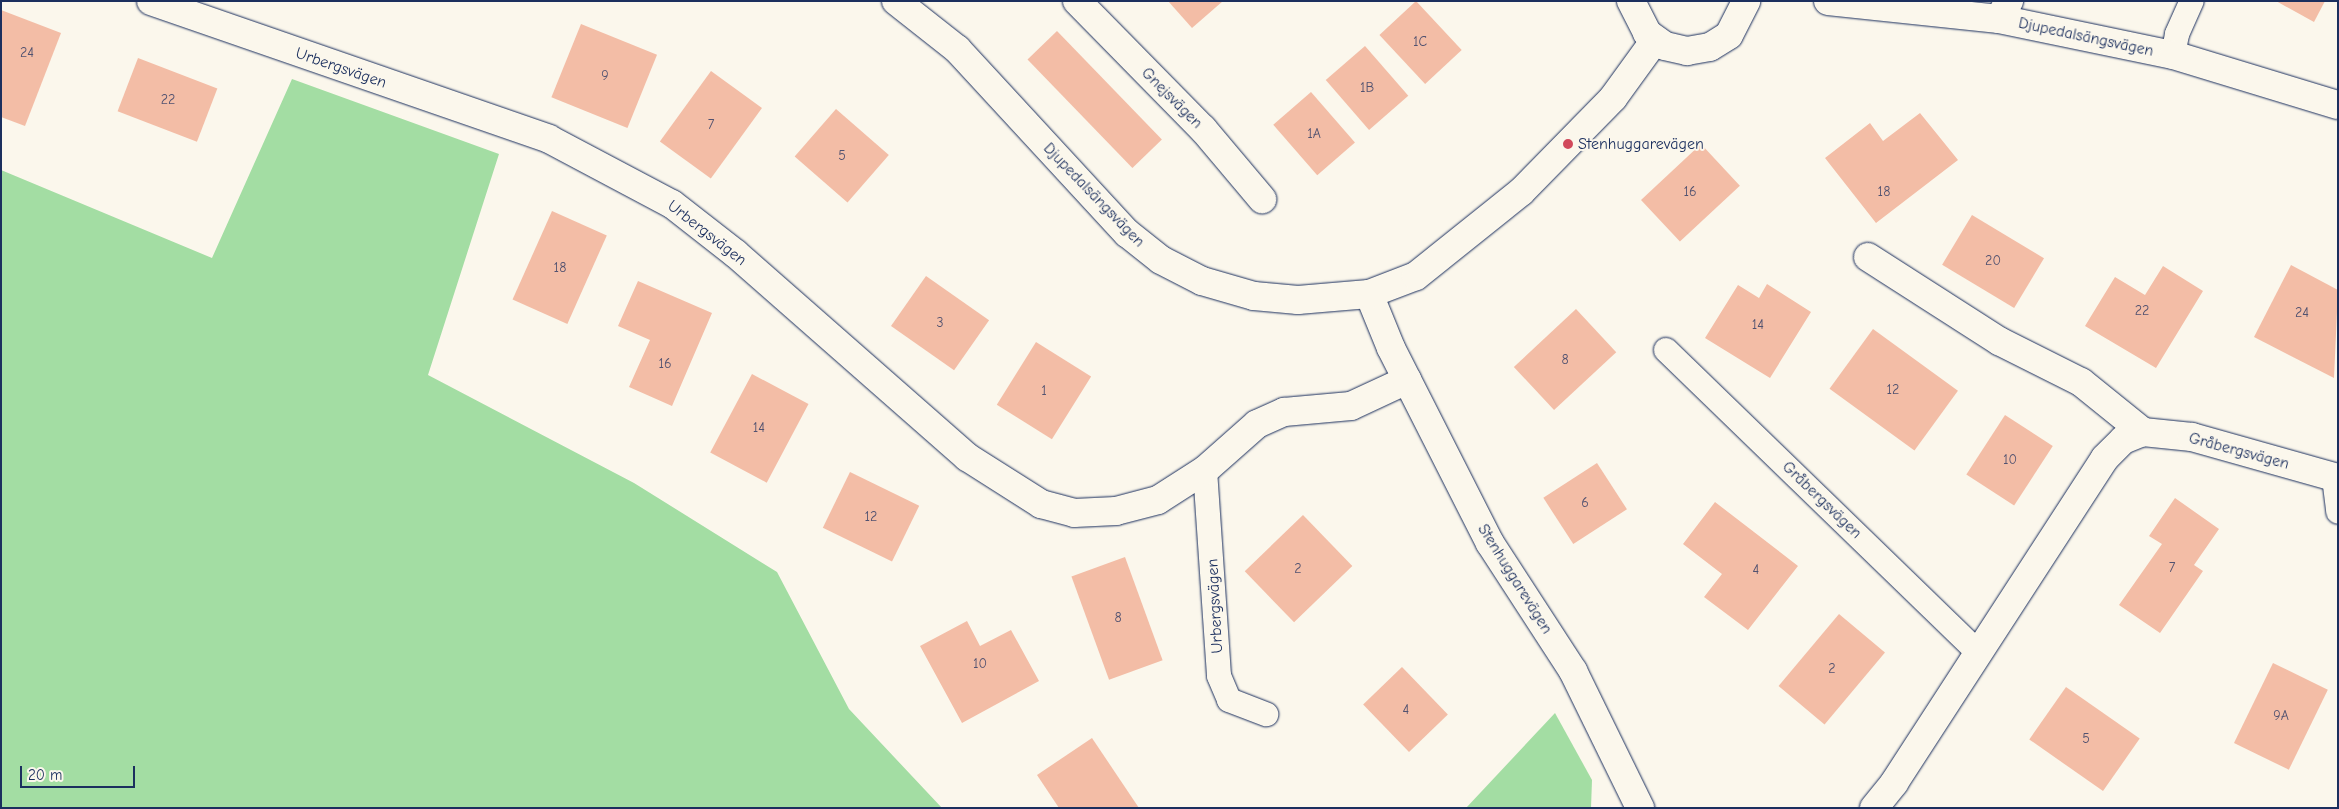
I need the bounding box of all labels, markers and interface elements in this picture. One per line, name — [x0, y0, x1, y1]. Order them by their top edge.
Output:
street label: Djupedalsängsvägen — [2017, 13, 2155, 61]
house number: 1C — [1413, 34, 1427, 50]
street label: Urbergsvägen — [293, 43, 389, 93]
house number: 24 — [20, 45, 34, 61]
street label: Gnejsvägen — [1137, 63, 1207, 133]
house number: 9 — [601, 68, 609, 84]
house number: 1B — [1360, 80, 1374, 96]
house number: 22 — [161, 92, 175, 108]
house number: 7 — [708, 117, 714, 133]
house number: 1A — [1307, 126, 1321, 142]
place label: Stenhuggarevägen — [1578, 134, 1704, 154]
marker: Stenhuggarevägen — [1562, 138, 1574, 150]
street label: Djupedalsängsvägen — [1039, 139, 1149, 251]
house number: 5 — [838, 148, 846, 164]
house number: 16 — [1683, 184, 1697, 200]
house number: 18 — [1878, 184, 1890, 200]
street label: Urbergsvägen — [664, 196, 750, 270]
house number: 20 — [1985, 253, 2001, 269]
house number: 18 — [554, 260, 566, 276]
house number: 22 — [2135, 303, 2149, 319]
house number: 24 — [2295, 305, 2309, 321]
house number: 3 — [936, 315, 944, 331]
house number: 14 — [1752, 317, 1764, 333]
house number: 8 — [1561, 352, 1569, 368]
house number: 16 — [658, 356, 672, 372]
house number: 12 — [1887, 382, 1899, 398]
house number: 1 — [1041, 383, 1047, 399]
house number: 14 — [753, 420, 765, 436]
street label: Gråbergsvägen — [2187, 428, 2291, 474]
house number: 10 — [2003, 452, 2017, 468]
street label: Gråbergsvägen — [1778, 457, 1866, 543]
house number: 6 — [1581, 495, 1589, 511]
house number: 12 — [865, 509, 877, 525]
street label: Stenhuggarevägen — [1474, 521, 1556, 637]
street label: Urbergsvägen — [1203, 558, 1227, 654]
house number: 7 — [2169, 560, 2175, 576]
house number: 2 — [1294, 561, 1302, 577]
house number: 4 — [1753, 562, 1759, 578]
house number: 8 — [1114, 610, 1122, 626]
house number: 10 — [973, 656, 987, 672]
house number: 2 — [1828, 661, 1836, 677]
house number: 4 — [1403, 702, 1409, 718]
house number: 9A — [2273, 708, 2289, 724]
house number: 5 — [2082, 731, 2090, 747]
scale bar — [22, 756, 138, 788]
text: 20 m — [28, 766, 62, 784]

